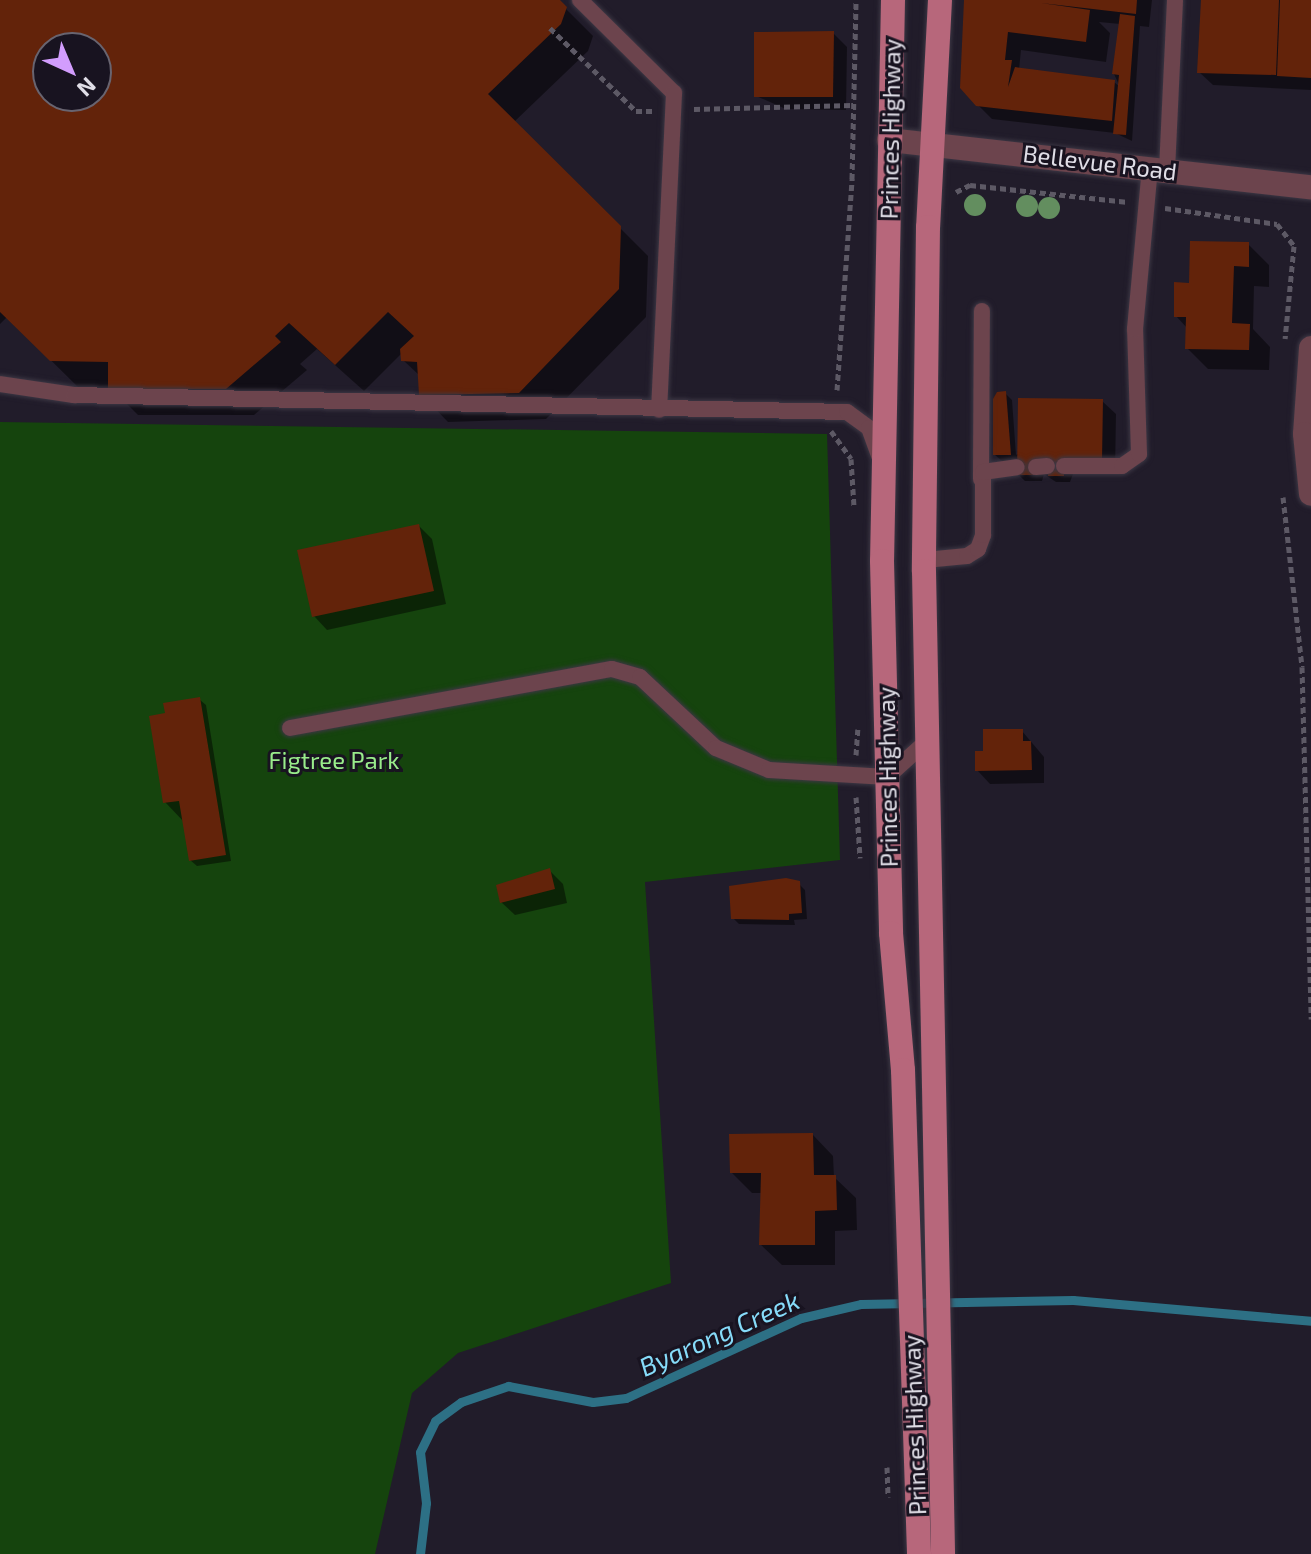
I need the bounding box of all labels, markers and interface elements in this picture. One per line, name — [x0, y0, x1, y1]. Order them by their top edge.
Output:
north arrow — [32, 32, 112, 112]
street label: Princes Highway — [874, 38, 906, 220]
text: N — [73, 73, 102, 103]
street label: Bellevue Road — [1021, 138, 1179, 186]
street label: Princes Highway — [871, 686, 903, 868]
park label: Figtree Park — [269, 746, 399, 774]
water label: Byarong Creek — [634, 1284, 804, 1382]
street label: Princes Highway — [896, 1334, 932, 1516]

